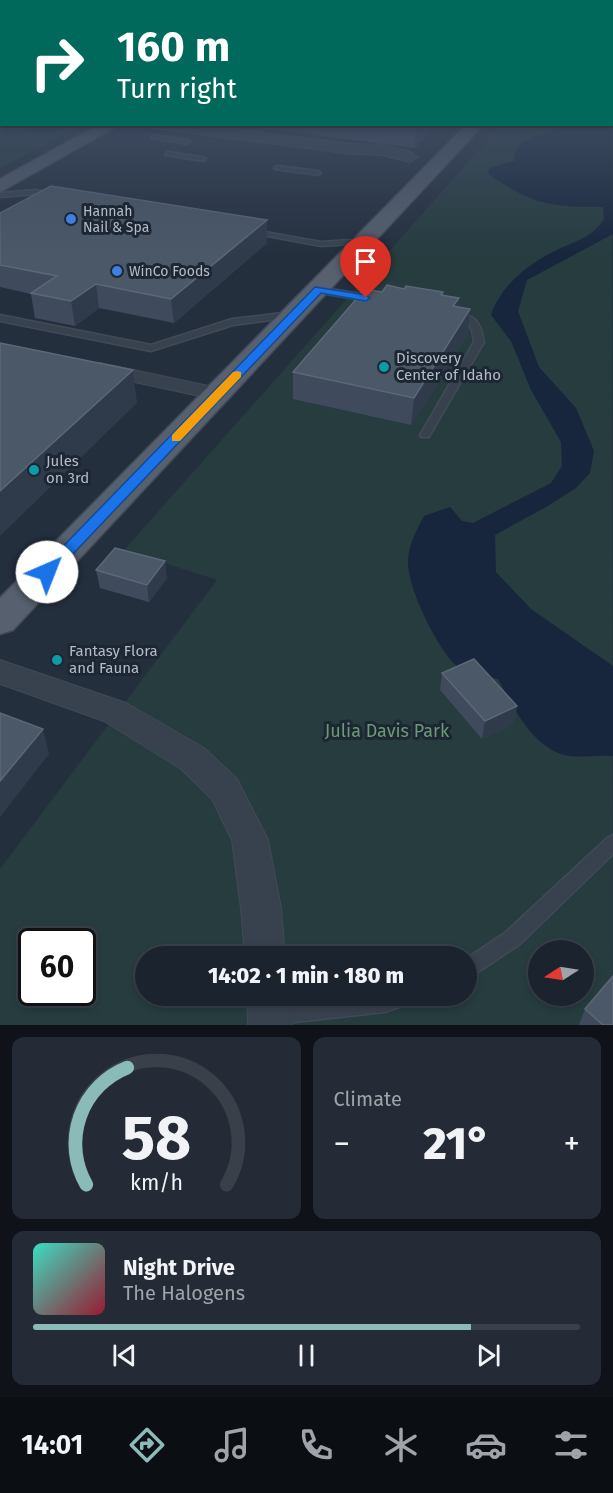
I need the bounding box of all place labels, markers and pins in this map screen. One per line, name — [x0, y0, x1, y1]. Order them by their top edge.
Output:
place label: Hannah Nail & Spa — [83, 203, 149, 236]
marker: Hannah Nail & Spa — [64, 212, 78, 226]
pin — [340, 236, 391, 298]
place label: WinCo Foods — [129, 263, 210, 280]
marker: WinCo Foods — [110, 264, 124, 278]
place label: Discovery Center of Idaho — [396, 349, 501, 384]
marker: Discovery Center of Idaho — [377, 360, 391, 374]
place label: Jules on 3rd — [46, 452, 89, 487]
marker: Jules on 3rd — [27, 463, 41, 477]
place label: Fantasy Flora and Fauna — [69, 642, 158, 677]
marker: Fantasy Flora and Fauna — [50, 653, 64, 667]

